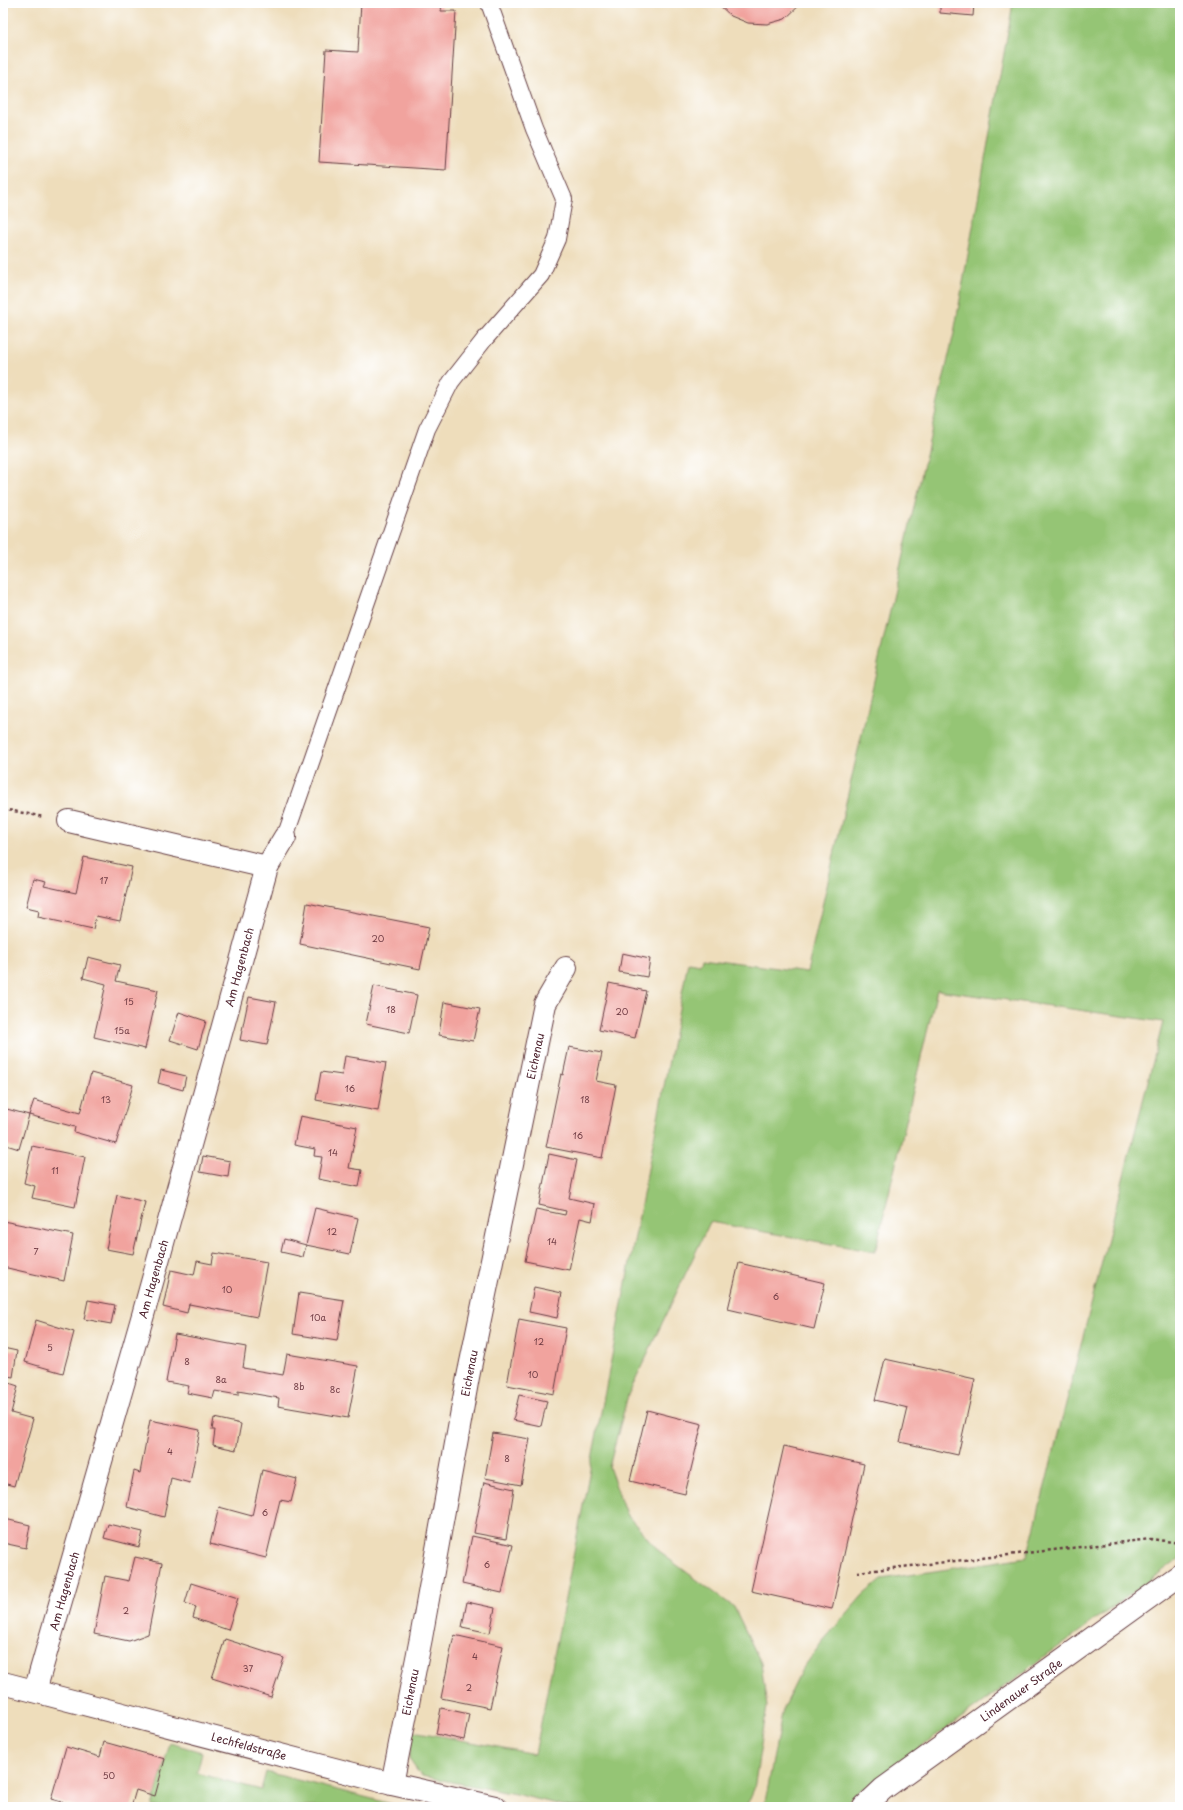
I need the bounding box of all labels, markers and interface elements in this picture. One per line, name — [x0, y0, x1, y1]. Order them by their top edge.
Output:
house number: 17 — [100, 873, 109, 887]
street label: Am Hagenbach — [220, 926, 258, 1008]
house number: 20 — [372, 931, 385, 945]
house number: 15 — [124, 994, 134, 1008]
house number: 18 — [386, 1002, 396, 1016]
house number: 20 — [616, 1004, 629, 1018]
house number: 15a — [114, 1023, 130, 1037]
street label: Eichenau — [522, 1031, 548, 1081]
house number: 16 — [345, 1081, 355, 1095]
house number: 13 — [101, 1092, 111, 1106]
house number: 18 — [580, 1092, 590, 1106]
house number: 16 — [573, 1128, 583, 1142]
house number: 14 — [328, 1145, 338, 1159]
house number: 11 — [51, 1163, 59, 1177]
house number: 12 — [327, 1224, 337, 1238]
house number: 14 — [547, 1234, 557, 1248]
street label: Am Hagenbach — [134, 1238, 172, 1320]
house number: 7 — [33, 1244, 39, 1258]
house number: 10 — [222, 1282, 233, 1296]
house number: 6 — [773, 1289, 779, 1303]
house number: 10a — [310, 1310, 327, 1324]
house number: 12 — [534, 1334, 544, 1348]
house number: 5 — [47, 1340, 53, 1354]
street label: Eichenau — [456, 1348, 482, 1398]
house number: 8 — [184, 1354, 190, 1368]
house number: 10 — [528, 1367, 539, 1381]
house number: 8a — [215, 1372, 227, 1386]
house number: 8b — [294, 1379, 304, 1393]
house number: 8c — [330, 1382, 340, 1396]
house number: 4 — [167, 1444, 173, 1458]
house number: 8 — [504, 1451, 510, 1465]
house number: 6 — [262, 1505, 268, 1519]
street label: Am Hagenbach — [45, 1550, 83, 1632]
house number: 6 — [484, 1557, 490, 1571]
house number: 2 — [123, 1603, 129, 1617]
house number: 4 — [472, 1649, 478, 1663]
street label: Lindenauer Straße — [976, 1654, 1066, 1726]
house number: 37 — [243, 1661, 253, 1675]
street label: Eichenau — [397, 1667, 423, 1717]
house number: 2 — [466, 1680, 472, 1694]
street label: Lechfeldstraße — [209, 1728, 289, 1764]
house number: 50 — [103, 1768, 116, 1782]

